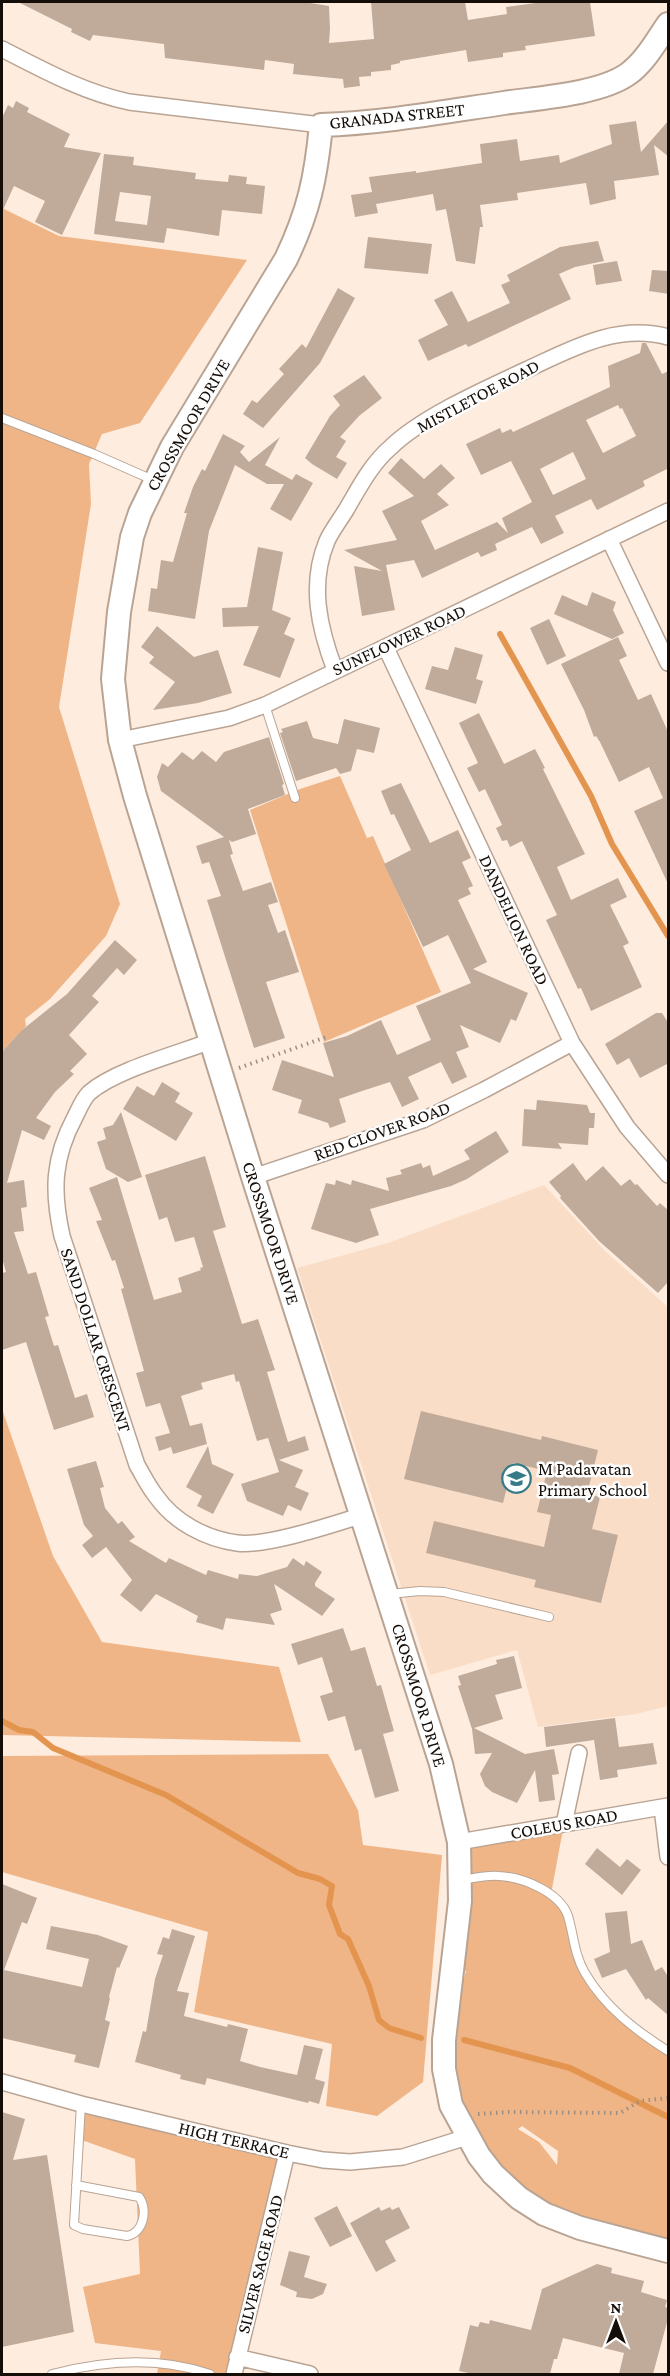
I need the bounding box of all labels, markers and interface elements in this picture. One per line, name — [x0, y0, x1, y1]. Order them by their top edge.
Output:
street label: GRANADA STREET — [328, 99, 466, 133]
street label: CROSSMOOR DRIVE — [142, 355, 234, 495]
street label: MISTLETOE ROAD — [413, 355, 543, 437]
street label: SUNFLOWER ROAD — [329, 600, 469, 680]
street label: DANDELION ROAD — [475, 852, 553, 988]
street label: RED CLOVER ROAD — [311, 1097, 453, 1165]
street label: CROSSMOOR DRIVE — [238, 1159, 304, 1307]
street label: SAND DOLLAR CRESCENT — [57, 1245, 135, 1435]
place label: M Padavatan Primary School — [538, 1459, 647, 1500]
school or university icon: M Padavatan Primary School — [501, 1463, 533, 1495]
street label: CROSSMOOR DRIVE — [388, 1621, 450, 1769]
street label: COLEUS ROAD — [509, 1805, 619, 1843]
street label: HIGH TERRACE — [177, 2118, 292, 2163]
street label: SILVER SAGE ROAD — [233, 2192, 287, 2336]
north arrow — [586, 2292, 646, 2352]
text: N — [611, 2299, 622, 2316]

